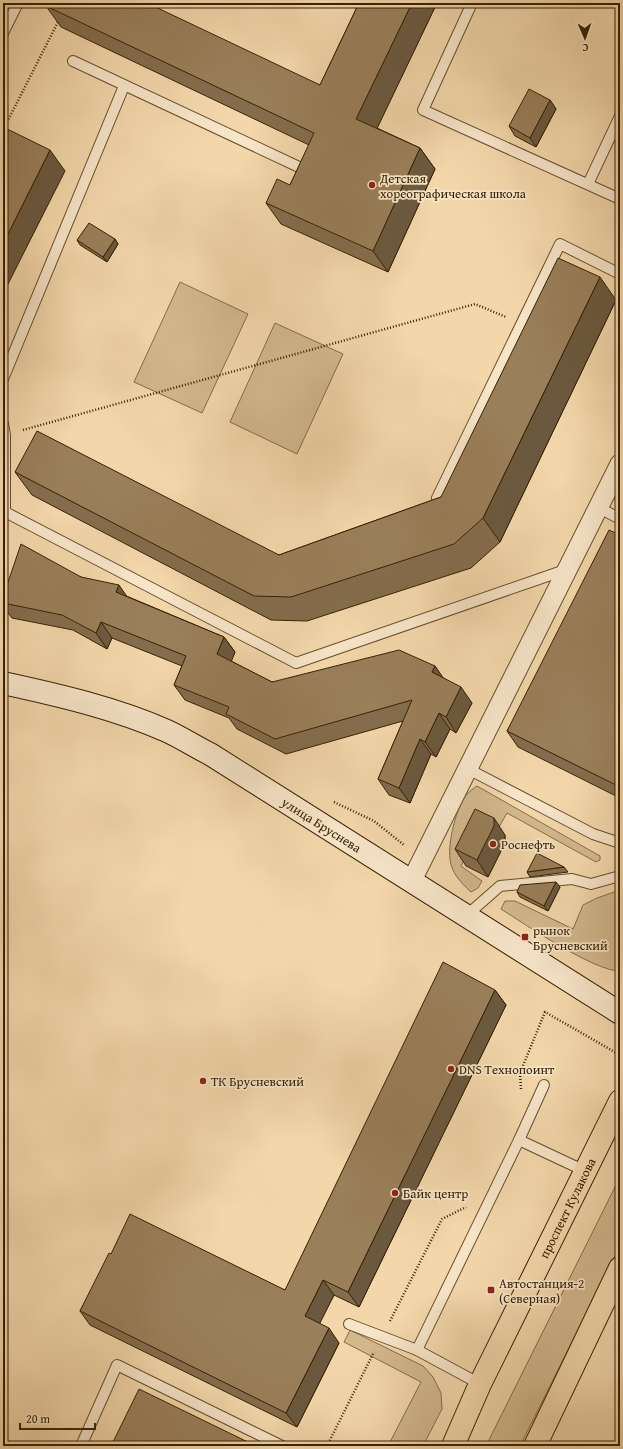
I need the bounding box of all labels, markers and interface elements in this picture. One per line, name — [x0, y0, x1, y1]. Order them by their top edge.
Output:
north arrow — [565, 18, 605, 58]
text: С — [582, 40, 589, 56]
place label: Детская хореографическая школа — [379, 169, 527, 203]
marker: Детская хореографическая школа — [367, 180, 377, 190]
street label: улица Бруснева — [277, 792, 366, 858]
place label: Роснефть — [501, 835, 555, 854]
marker: Роснефть — [488, 839, 498, 849]
place label: рынок Брусневский — [533, 921, 608, 955]
marker: рынок Брусневский — [520, 932, 530, 942]
place label: DNS Технопоинт — [459, 1060, 555, 1079]
marker: DNS Технопоинт — [446, 1064, 456, 1074]
place label: ТК Брусневский — [211, 1072, 304, 1091]
marker: ТК Брусневский — [198, 1076, 208, 1086]
street label: проспект Кулакова — [535, 1154, 601, 1262]
place label: Байк центр — [403, 1184, 468, 1203]
marker: Байк центр — [390, 1188, 400, 1198]
place label: Автостанция-2 (Северная) — [499, 1274, 584, 1308]
marker: Автостанция-2 (Северная) — [486, 1285, 496, 1295]
scale bar — [20, 1405, 95, 1431]
text: 20 m — [26, 1410, 50, 1427]

